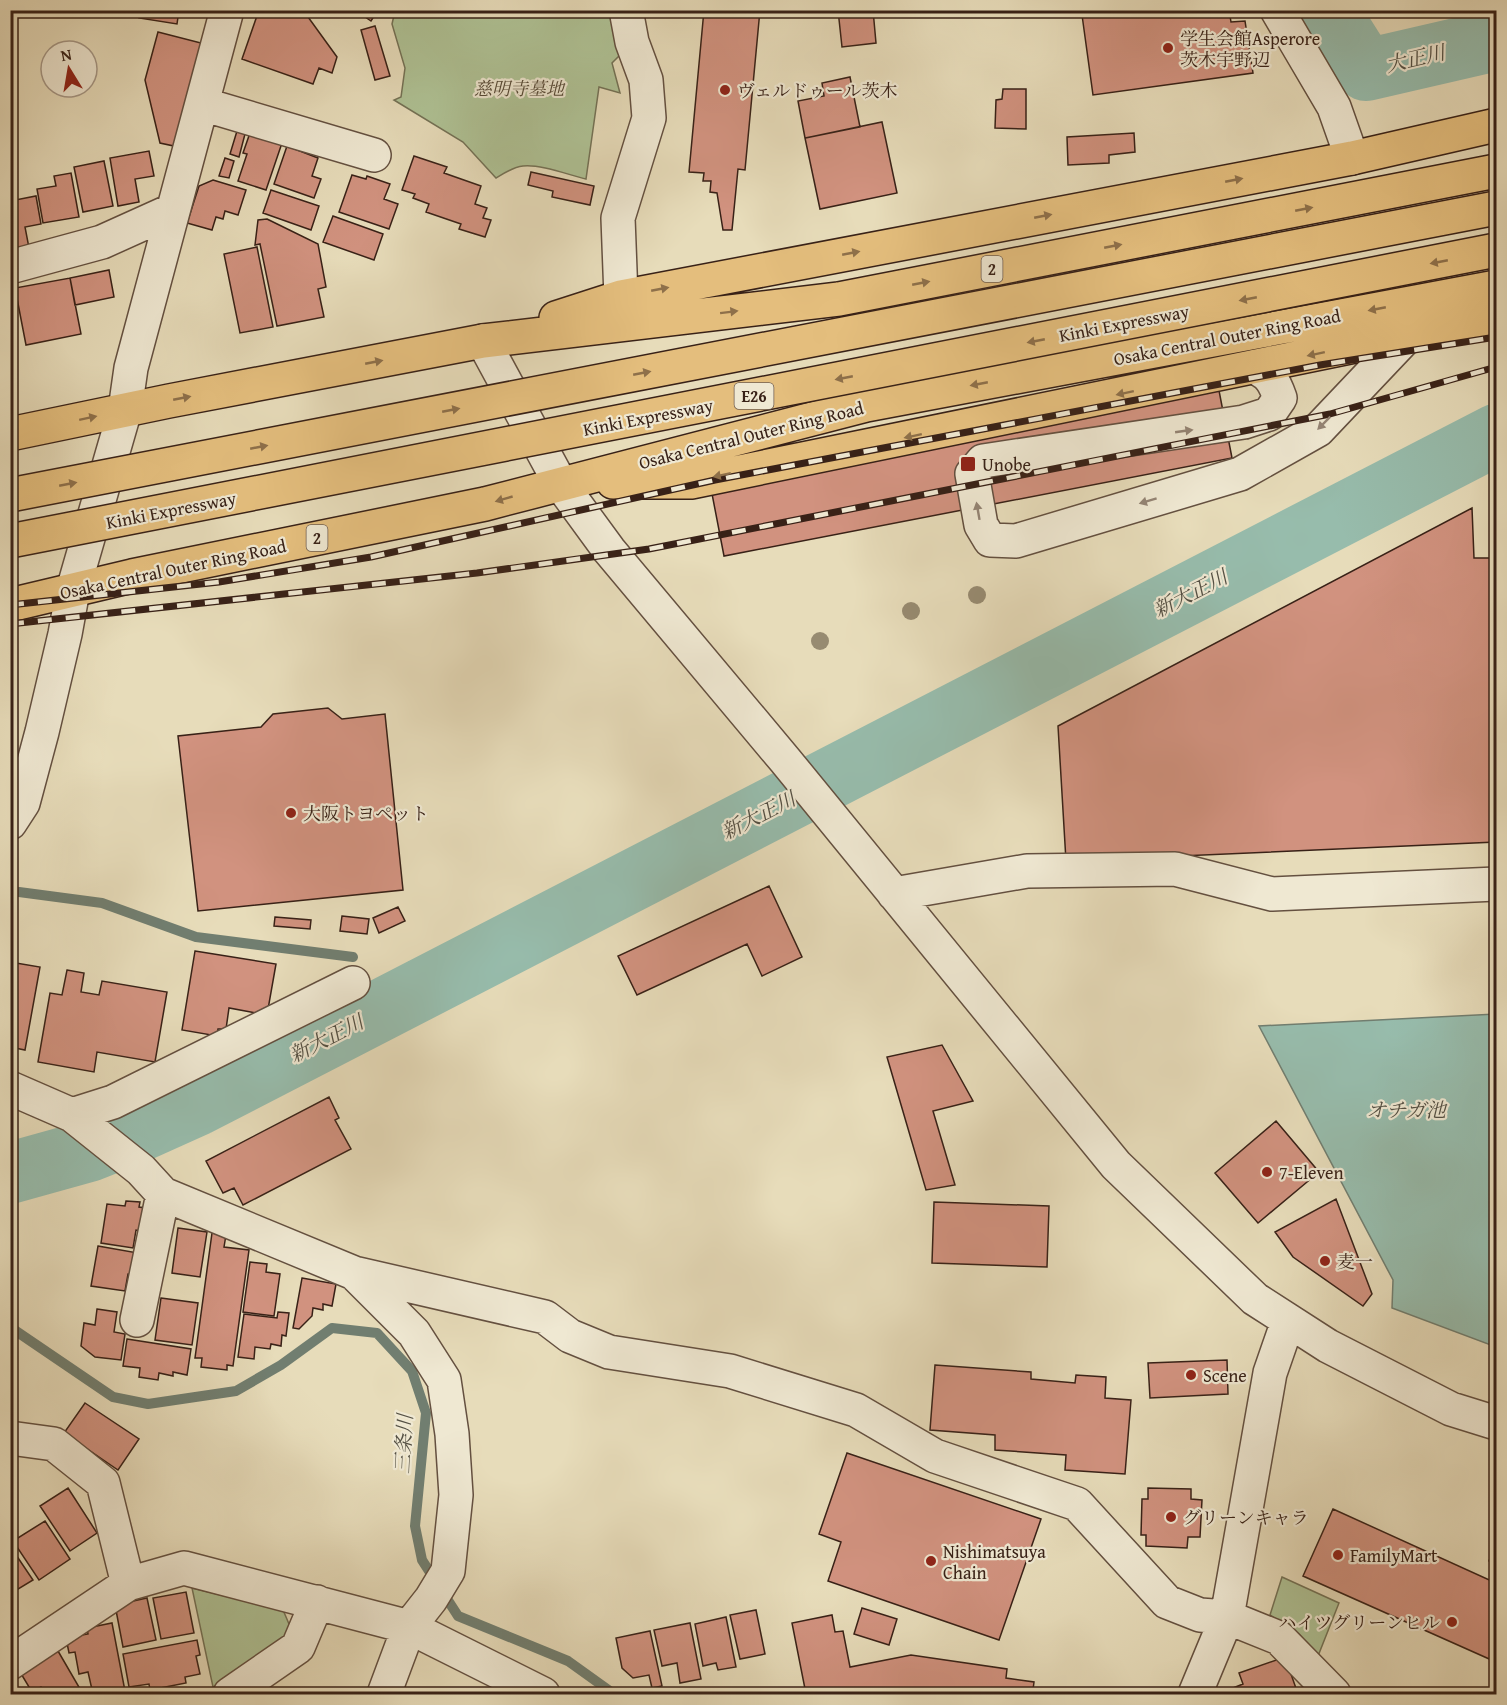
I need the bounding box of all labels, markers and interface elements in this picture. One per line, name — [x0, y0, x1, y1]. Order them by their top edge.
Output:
place label: 学生会館Asperore 茨木宇野辺 — [1180, 25, 1320, 73]
water label: 大正川 — [1383, 37, 1449, 79]
north arrow — [39, 39, 99, 99]
text: N — [59, 41, 74, 67]
marker: 学生会館Asperore 茨木宇野辺 — [1161, 41, 1175, 55]
park label: 慈明寺墓地 — [474, 75, 566, 102]
place label: ヴェルドゥール茨木 — [737, 77, 897, 104]
marker: ヴェルドゥール茨木 — [718, 83, 732, 97]
one-way arrow — [1225, 175, 1244, 184]
one-way arrow — [1295, 204, 1314, 213]
one-way arrow — [1033, 211, 1052, 220]
one-way arrow — [1103, 241, 1122, 250]
one-way arrow — [842, 248, 861, 257]
road number: 2 — [982, 256, 1002, 282]
one-way arrow — [1429, 258, 1448, 267]
one-way arrow — [912, 278, 931, 287]
one-way arrow — [650, 284, 669, 293]
one-way arrow — [1238, 295, 1257, 304]
street label: Kinki Expressway — [1057, 297, 1191, 349]
street label: Osaka Central Outer Ring Road — [1111, 302, 1343, 372]
one-way arrow — [1367, 305, 1386, 314]
one-way arrow — [719, 307, 738, 317]
one-way arrow — [1026, 337, 1045, 346]
one-way arrow — [1306, 350, 1325, 359]
one-way arrow — [364, 357, 383, 366]
one-way arrow — [633, 368, 652, 377]
one-way arrow — [835, 374, 854, 383]
one-way arrow — [969, 380, 988, 389]
road number: E26 — [734, 383, 774, 409]
one-way arrow — [1115, 389, 1134, 398]
street label: Kinki Expressway — [581, 391, 715, 443]
one-way arrow — [173, 393, 192, 402]
street label: Osaka Central Outer Ring Road — [636, 394, 867, 476]
one-way arrow — [442, 405, 461, 414]
one-way arrow — [79, 413, 98, 422]
one-way arrow — [1317, 415, 1331, 430]
one-way arrow — [1175, 426, 1194, 435]
one-way arrow — [903, 432, 922, 441]
one-way arrow — [250, 442, 269, 451]
place label: Unobe — [982, 451, 1031, 478]
marker: Unobe — [959, 455, 977, 473]
one-way arrow — [712, 471, 731, 480]
one-way arrow — [59, 479, 78, 488]
street label: Kinki Expressway — [104, 484, 238, 536]
one-way arrow — [495, 494, 513, 504]
one-way arrow — [1138, 497, 1156, 506]
one-way arrow — [974, 501, 983, 520]
road number: 2 — [306, 525, 328, 551]
street label: Osaka Central Outer Ring Road — [57, 532, 289, 606]
water label: 新大正川 — [1148, 561, 1234, 624]
water label: 新大正川 — [716, 783, 802, 846]
place label: 大阪トヨペット — [303, 800, 429, 827]
marker: 大阪トヨペット — [284, 806, 298, 820]
water label: 新大正川 — [284, 1006, 370, 1069]
water label: オチガ池 — [1366, 1095, 1448, 1124]
place label: 7-Eleven — [1279, 1159, 1344, 1186]
marker: 7-Eleven — [1260, 1165, 1274, 1179]
place label: 麦一 — [1337, 1248, 1373, 1275]
marker: 麦一 — [1318, 1254, 1332, 1268]
place label: Scene — [1203, 1362, 1247, 1389]
marker: Scene — [1184, 1368, 1198, 1382]
water label: 三条川 — [387, 1411, 419, 1475]
place label: グリーンキャラ — [1183, 1504, 1309, 1531]
marker: グリーンキャラ — [1164, 1510, 1178, 1524]
place label: Nishimatsuya Chain — [943, 1538, 1046, 1586]
place label: FamilyMart — [1350, 1542, 1438, 1569]
marker: FamilyMart — [1331, 1548, 1345, 1562]
marker: Nishimatsuya Chain — [924, 1554, 938, 1568]
place label: ハイツグリーンヒル — [1279, 1609, 1440, 1636]
marker: ハイツグリーンヒル — [1445, 1615, 1459, 1629]

